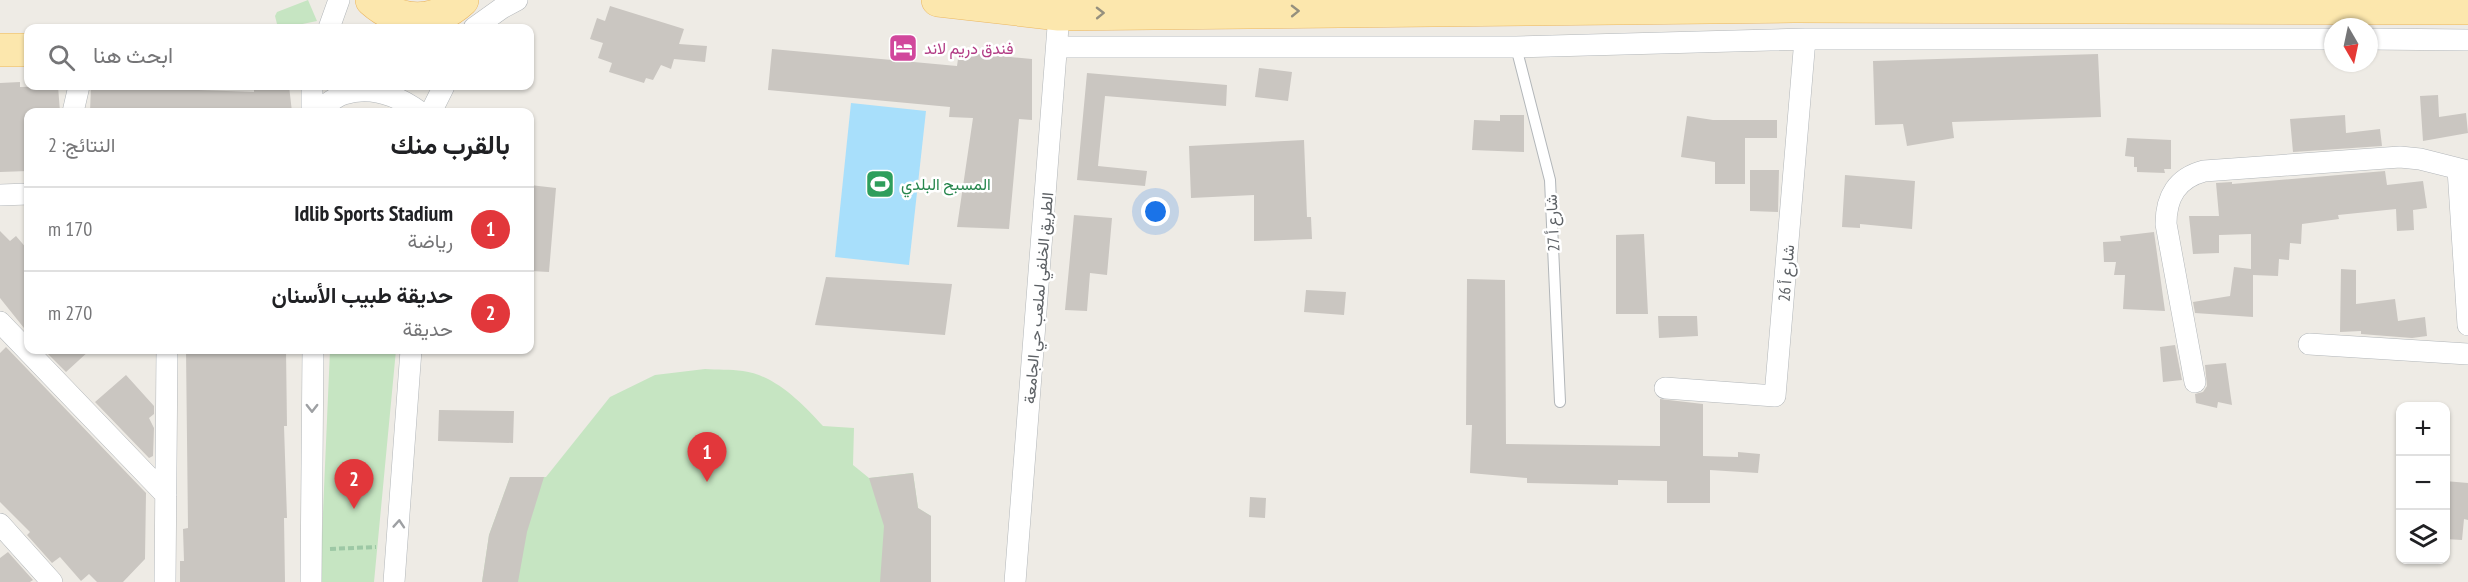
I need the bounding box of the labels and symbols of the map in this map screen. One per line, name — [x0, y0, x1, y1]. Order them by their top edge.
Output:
one-way arrow — [1291, 5, 1300, 17]
one-way arrow — [1096, 7, 1105, 19]
north arrow — [2324, 18, 2378, 72]
hotel icon: فندق دريم لاند — [887, 32, 919, 64]
place label: فندق دريم لاند — [924, 38, 1014, 59]
sports icon: المسبح البلدي — [864, 168, 896, 200]
place label: المسبح البلدي — [901, 174, 991, 198]
street label: الطريق الخلفي لملعب حي الجامعة — [1019, 191, 1061, 405]
street label: شارع أ 27 — [1541, 194, 1565, 252]
your location — [1141, 197, 1170, 226]
street label: شارع أ 26 — [1774, 244, 1800, 302]
one-way arrow — [306, 403, 318, 412]
pin: 1 — [688, 432, 726, 482]
pin: 2 — [334, 460, 374, 509]
one-way arrow — [392, 519, 405, 528]

